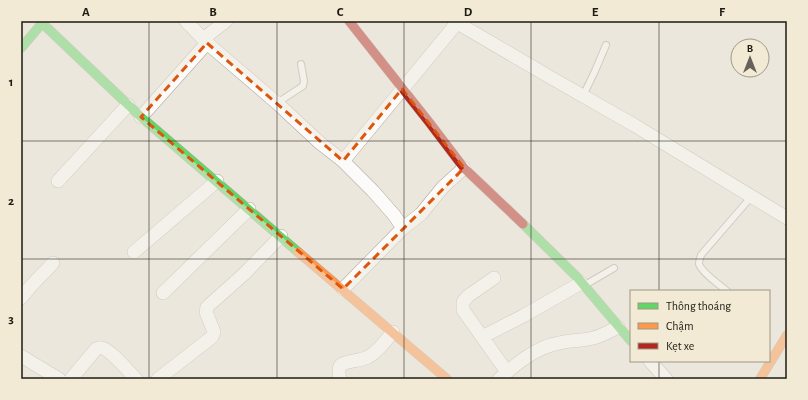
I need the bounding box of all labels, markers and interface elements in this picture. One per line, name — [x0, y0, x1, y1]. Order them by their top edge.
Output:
text: A — [82, 6, 90, 19]
text: B — [209, 6, 217, 19]
text: C — [337, 6, 344, 19]
text: D — [464, 6, 473, 19]
text: E — [592, 6, 599, 19]
text: F — [719, 6, 726, 19]
north arrow — [730, 38, 770, 78]
text: B — [747, 43, 754, 54]
text: 1 — [9, 76, 13, 89]
text: 2 — [8, 195, 14, 208]
legend — [630, 290, 770, 362]
text: Thông thoáng — [666, 300, 731, 312]
text: 3 — [8, 313, 14, 326]
text: Chậm — [666, 320, 694, 332]
text: Kẹt xe — [666, 340, 694, 352]

